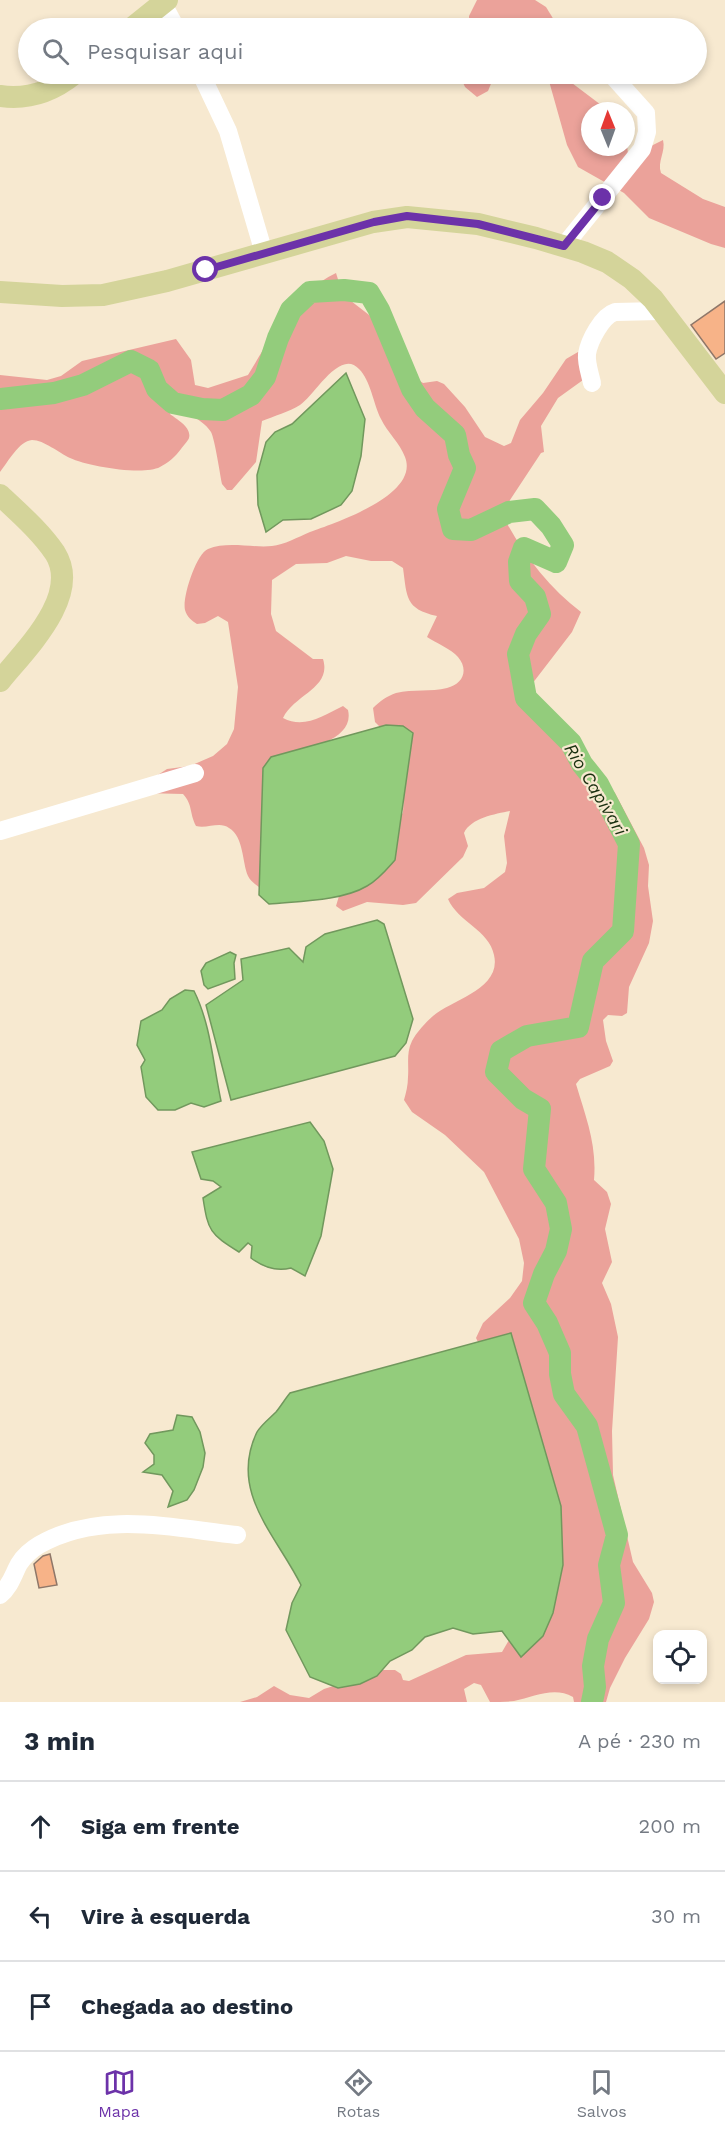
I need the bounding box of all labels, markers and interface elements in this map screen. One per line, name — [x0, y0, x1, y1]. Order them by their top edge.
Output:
search box — [18, 18, 707, 84]
icon: search — [39, 35, 72, 68]
text: Pesquisar aqui — [87, 39, 243, 64]
north arrow — [581, 102, 635, 156]
route end — [589, 184, 615, 210]
route start — [192, 256, 218, 282]
water label: Rio Capivari — [560, 739, 632, 840]
map controls — [653, 1630, 707, 1684]
button: locate — [653, 1630, 707, 1684]
text: 3 min — [24, 1726, 95, 1756]
text: A pé · 230 m — [578, 1729, 701, 1753]
icon: ahead — [24, 1810, 57, 1843]
text: Siga em frente — [81, 1814, 239, 1839]
text: 200 m — [639, 1814, 701, 1838]
icon: left — [24, 1900, 57, 1933]
text: Vire à esquerda — [81, 1904, 250, 1929]
text: 30 m — [651, 1904, 701, 1928]
icon: arrive — [24, 1990, 57, 2023]
text: Chegada ao destino — [81, 1994, 293, 2019]
tab: Mapa — [98, 2066, 140, 2121]
tab: Rotas — [336, 2066, 380, 2121]
tab: Salvos — [577, 2066, 627, 2121]

